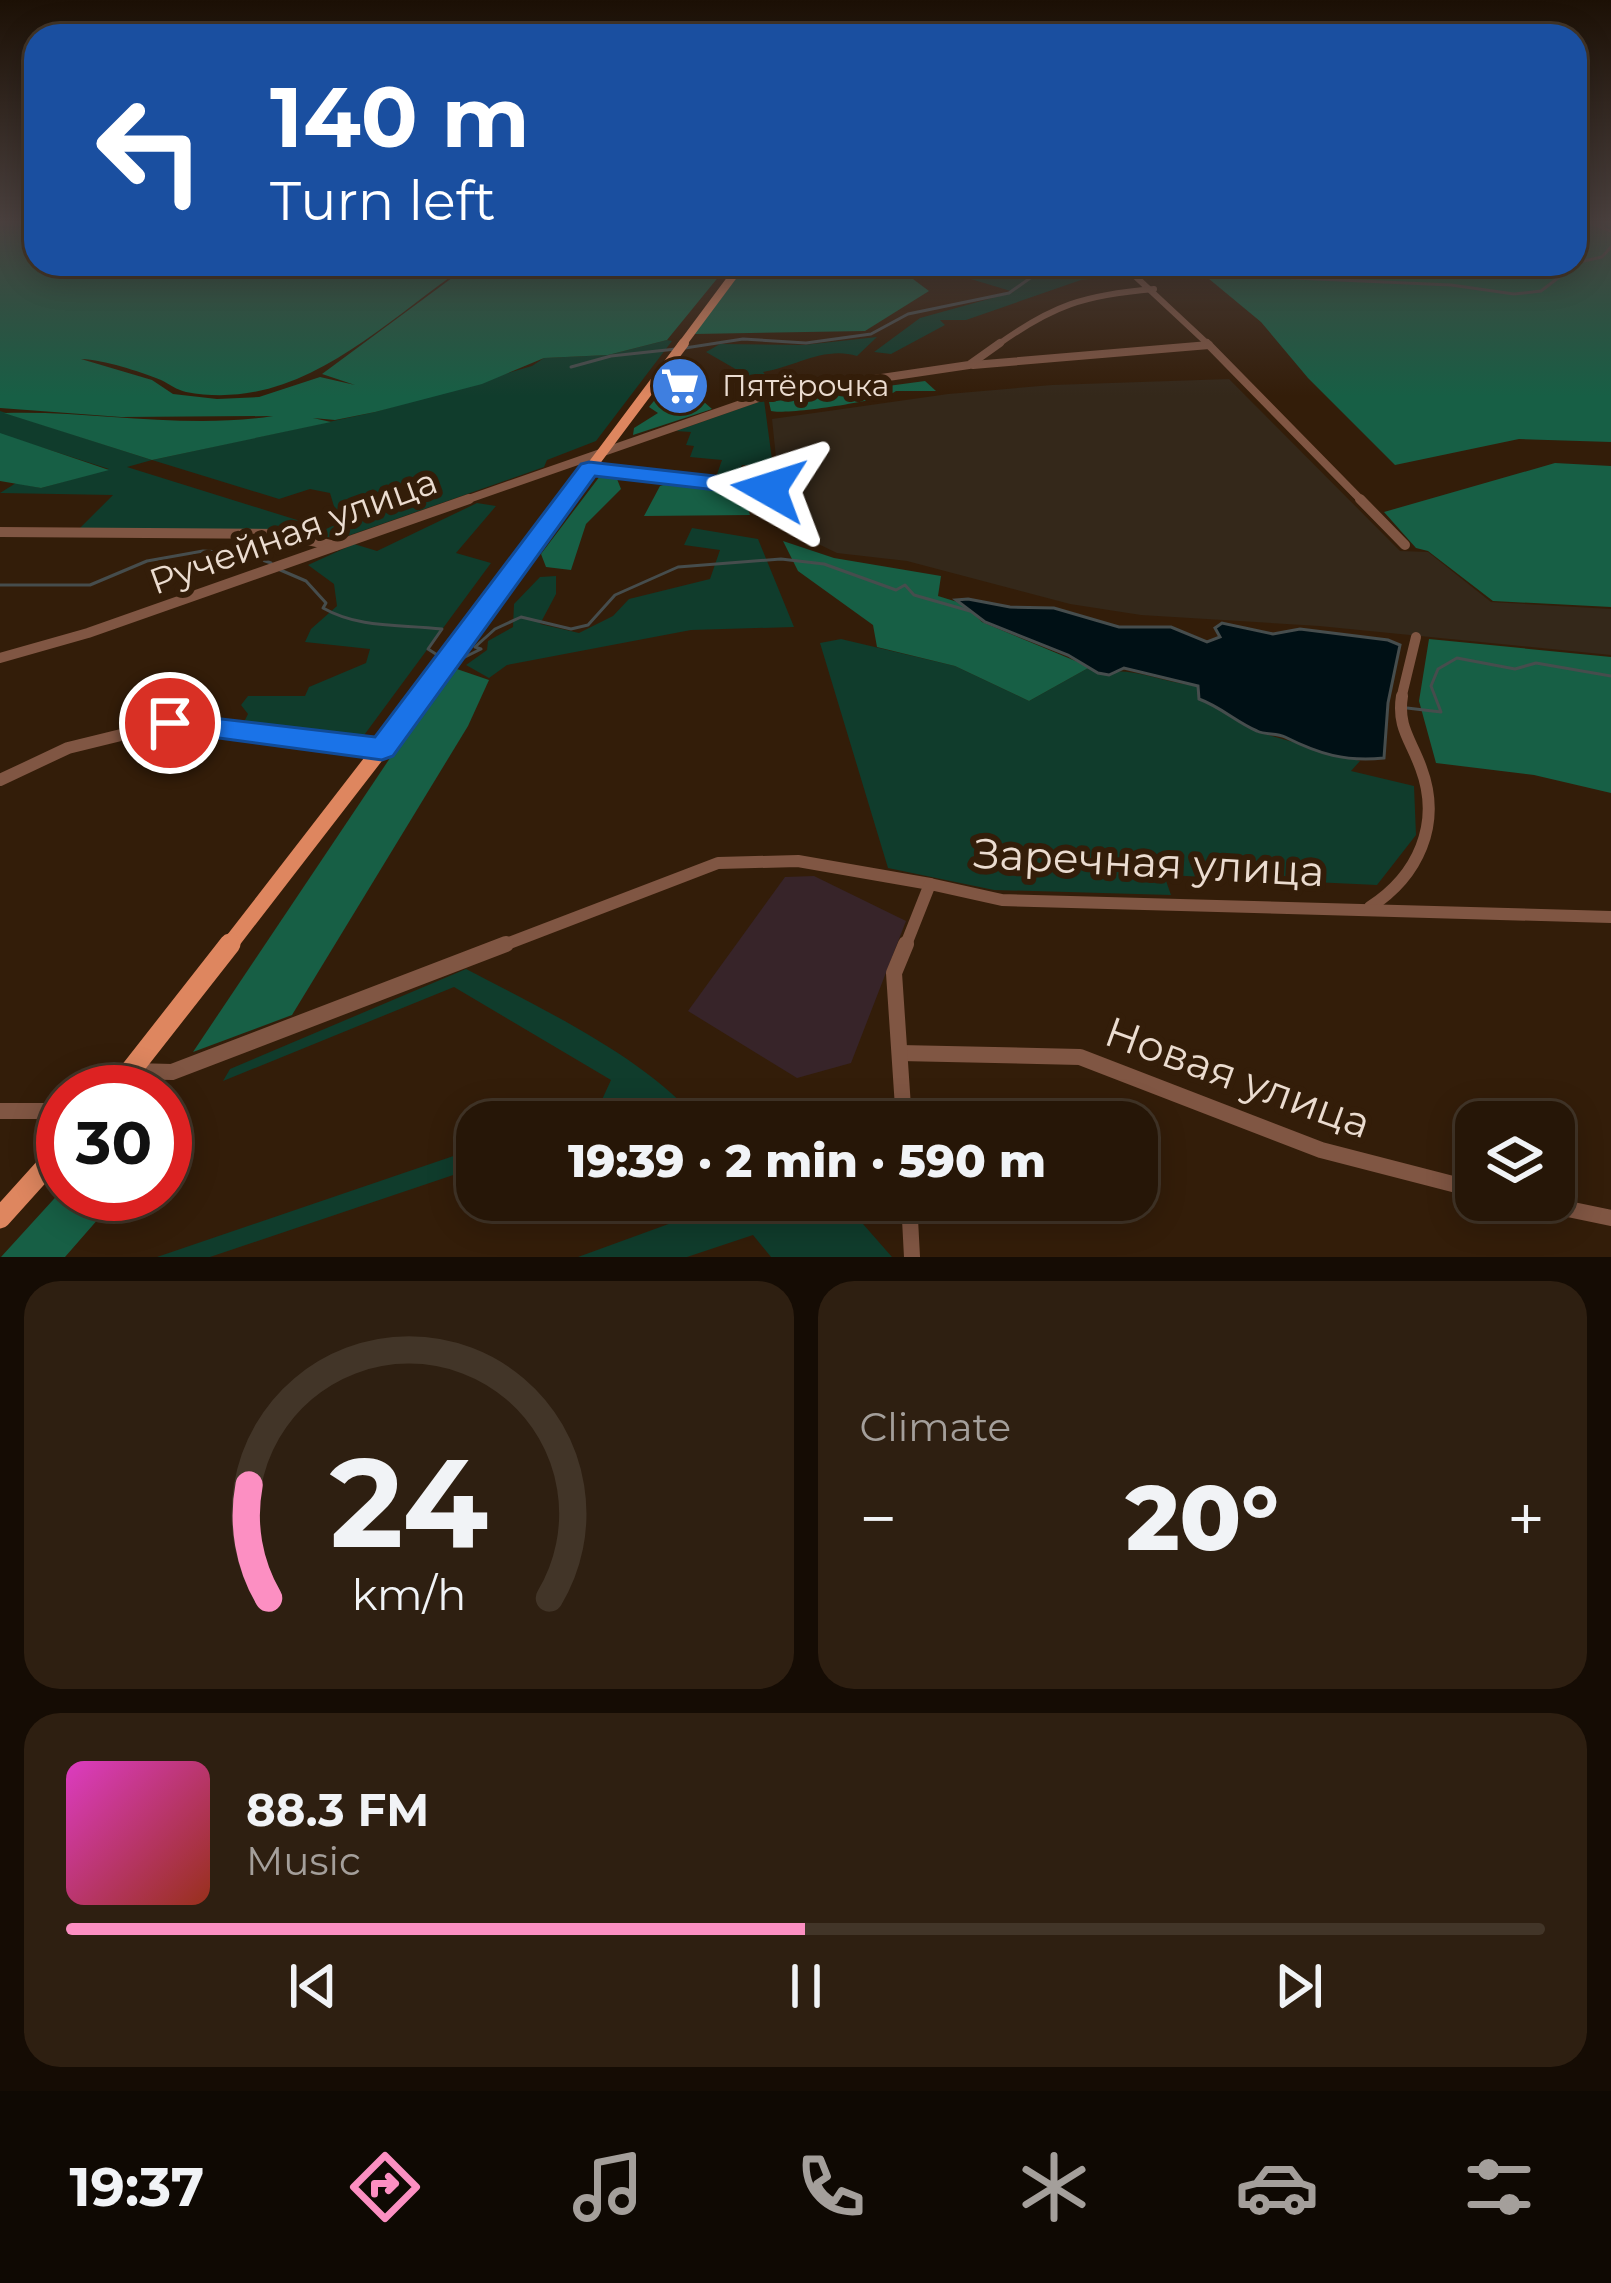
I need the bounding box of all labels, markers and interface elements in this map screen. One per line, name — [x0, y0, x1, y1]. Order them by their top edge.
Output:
text: 140 m — [270, 66, 530, 168]
icon: left — [72, 72, 228, 228]
text: Turn left — [270, 168, 496, 234]
supermarket icon: Пятёрочка — [649, 355, 711, 417]
place label: Пятёрочка — [722, 367, 889, 404]
position arrow — [706, 426, 832, 552]
street label: Ручейная улица — [143, 459, 443, 603]
pin — [119, 672, 221, 774]
icon: arrive — [137, 690, 203, 756]
street label: Заречная улица — [972, 827, 1326, 897]
street label: Новая улица — [1098, 1005, 1378, 1149]
speed limit sign: 30 — [36, 1065, 192, 1221]
map controls — [1455, 1101, 1575, 1221]
button: layers — [1455, 1101, 1575, 1221]
text: 19:39 · 2 min · 590 m — [568, 1133, 1046, 1188]
text: Climate — [860, 1403, 1011, 1451]
text: 24 — [330, 1426, 488, 1578]
text: 20° — [1126, 1463, 1279, 1573]
text: − — [860, 1478, 897, 1559]
text: + — [1507, 1478, 1545, 1559]
text: km/h — [352, 1568, 466, 1621]
text: 88.3 FM — [246, 1782, 429, 1837]
text: Music — [246, 1837, 361, 1885]
icon: previous — [280, 1953, 346, 2019]
icon: pause — [773, 1953, 839, 2019]
icon: next — [1266, 1953, 1332, 2019]
icon: directions — [343, 2145, 427, 2229]
icon: music — [566, 2145, 650, 2229]
icon: phone — [789, 2145, 873, 2229]
icon: climate — [1012, 2145, 1096, 2229]
icon: car — [1235, 2145, 1319, 2229]
icon: filters — [1457, 2145, 1541, 2229]
text: 19:37 — [69, 2154, 204, 2220]

